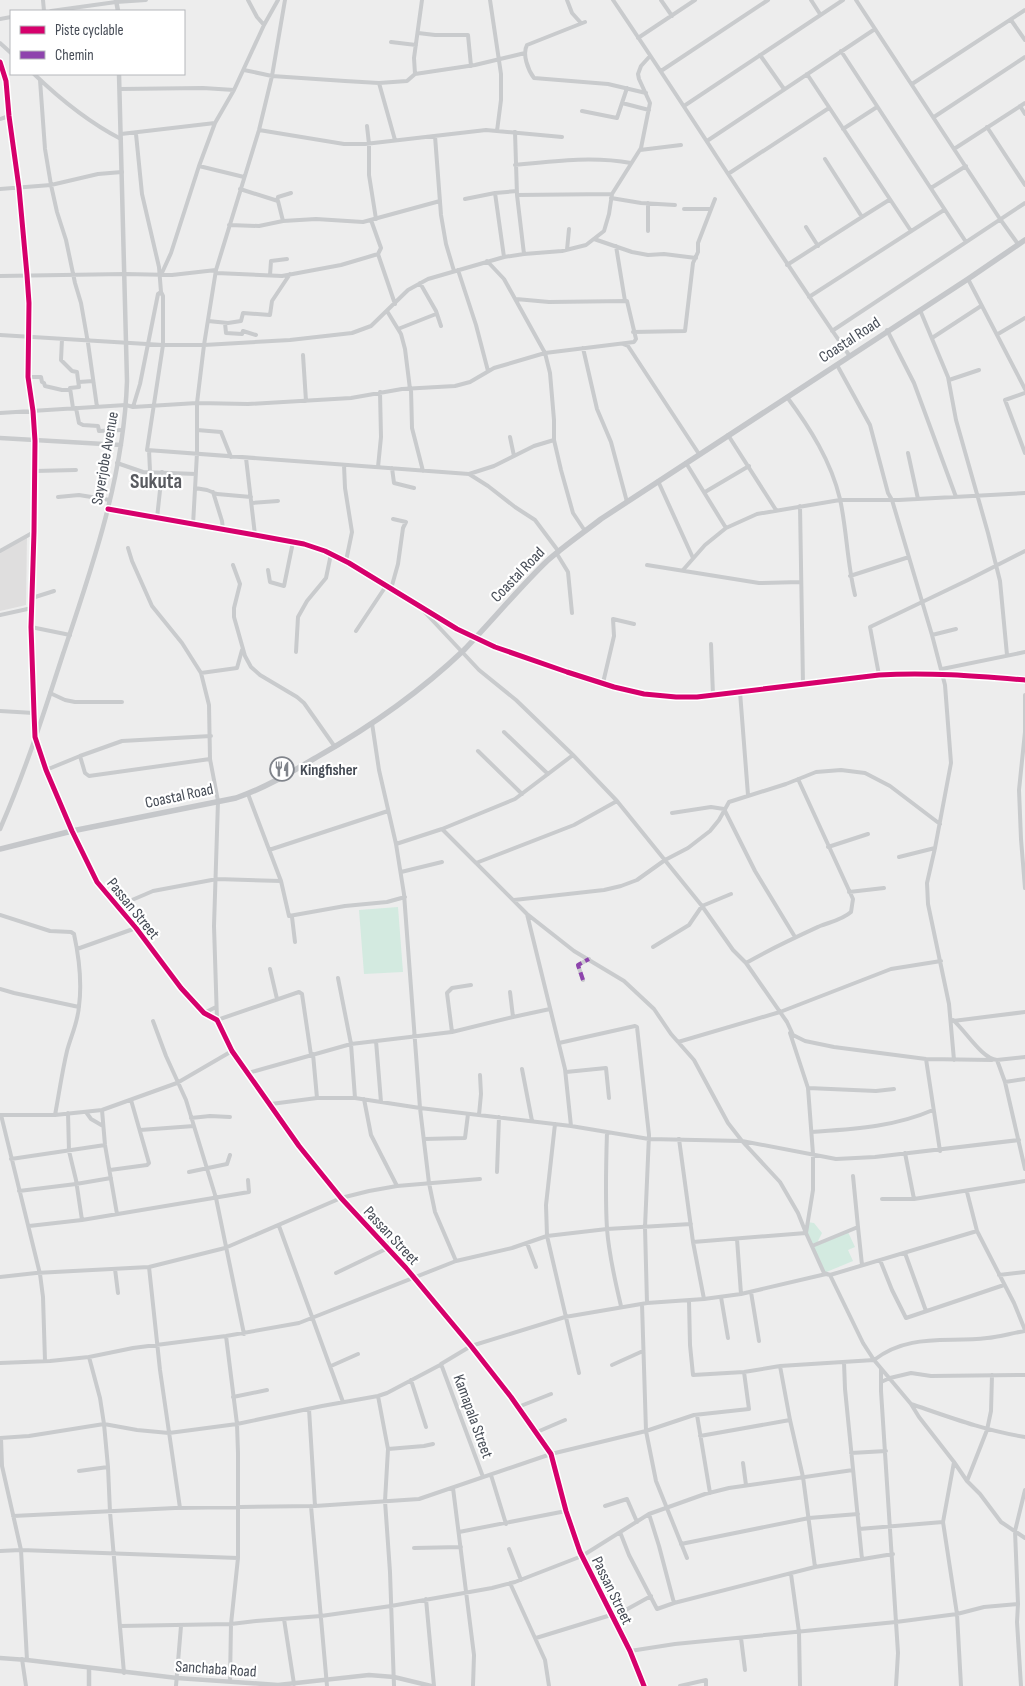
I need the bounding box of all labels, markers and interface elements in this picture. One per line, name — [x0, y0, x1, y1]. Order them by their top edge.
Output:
legend — [10, 10, 185, 75]
text: Piste cyclable — [55, 21, 124, 40]
text: Chemin — [55, 46, 94, 65]
street label: Coastal Road — [816, 313, 884, 367]
street label: Sayerjobe Avenue — [88, 410, 123, 506]
district label: Sukuta — [130, 469, 182, 494]
street label: Coastal Road — [487, 544, 549, 607]
restaurant icon: Kingfisher — [269, 756, 295, 782]
place label: Kingfisher — [300, 761, 358, 780]
street label: Coastal Road — [143, 780, 215, 813]
street label: Passan Street — [102, 874, 163, 943]
street label: Passan Street — [359, 1203, 423, 1269]
street label: Kamapala Street — [449, 1372, 497, 1461]
street label: Passan Street — [587, 1554, 636, 1628]
street label: Sanchaba Road — [175, 1657, 257, 1682]

